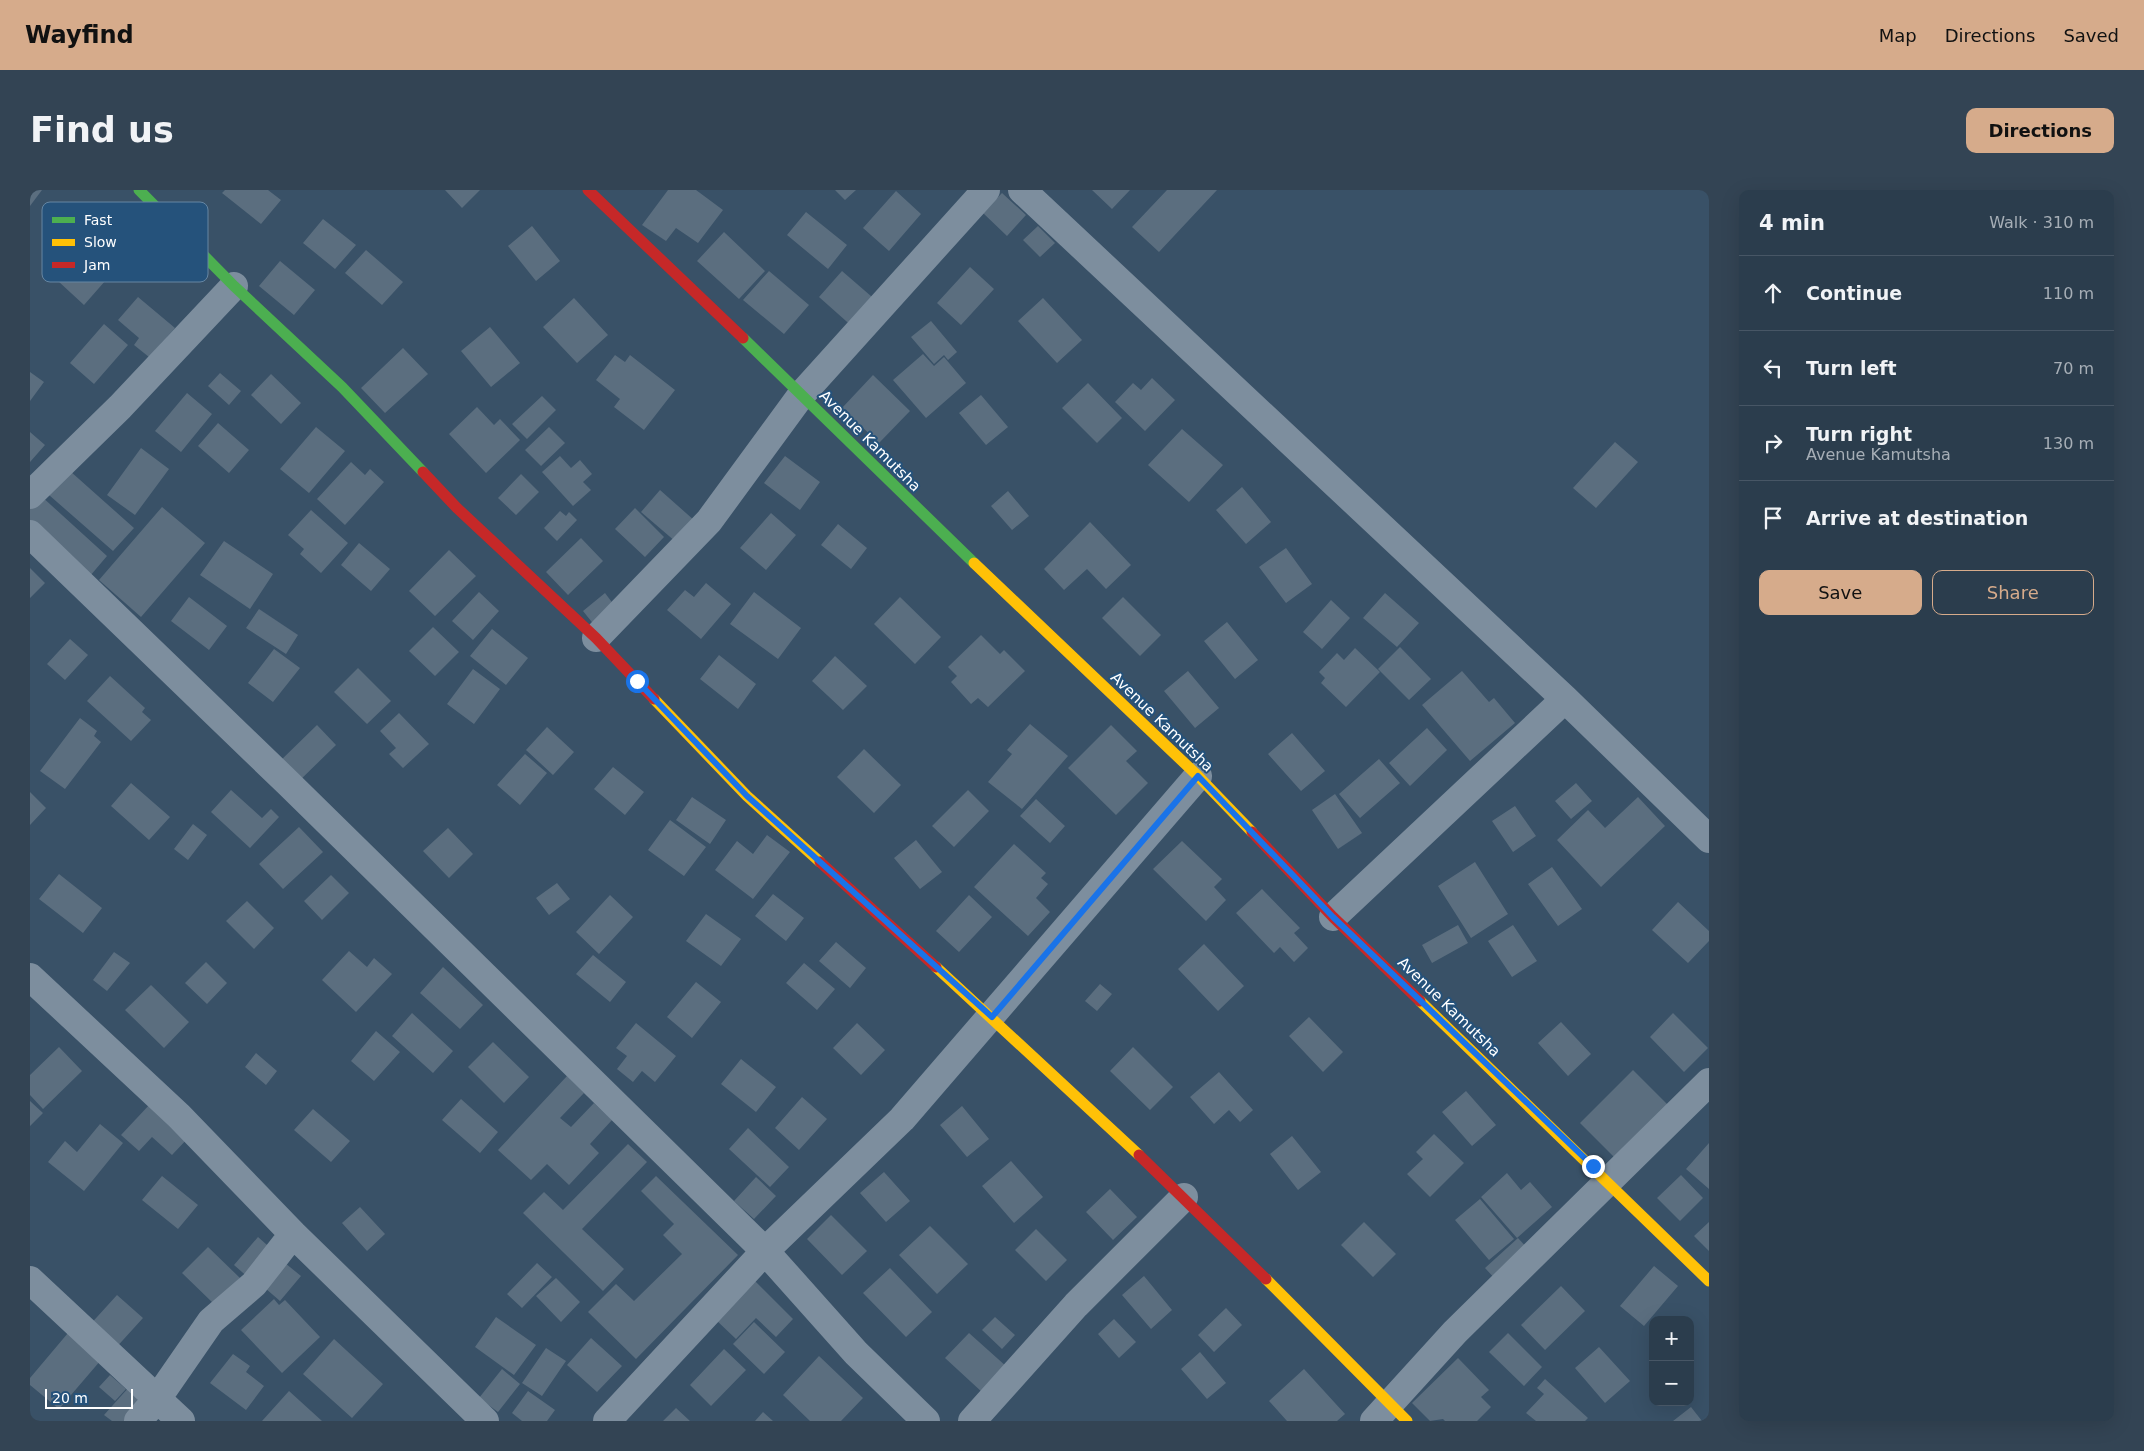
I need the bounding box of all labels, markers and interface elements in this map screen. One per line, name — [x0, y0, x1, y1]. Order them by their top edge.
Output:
text: Wayfind — [25, 21, 134, 49]
text: Map — [1879, 25, 1917, 46]
text: Directions — [1945, 25, 2035, 46]
text: Saved — [2063, 25, 2119, 46]
button: Directions — [1966, 108, 2114, 153]
text: Find us — [30, 110, 174, 150]
legend — [42, 202, 208, 282]
text: 4 min — [1759, 211, 1825, 235]
text: Fast — [84, 212, 113, 228]
text: Walk · 310 m — [1989, 213, 2094, 232]
text: Slow — [84, 234, 117, 250]
text: Jam — [83, 257, 110, 273]
icon: ahead — [1759, 279, 1787, 307]
text: Continue — [1806, 282, 1902, 304]
text: 110 m — [2043, 284, 2094, 303]
icon: left — [1759, 354, 1787, 382]
text: Turn left — [1806, 357, 1897, 379]
text: 70 m — [2053, 359, 2094, 378]
street label: Avenue Kamutsha — [816, 387, 924, 495]
text: Turn right — [1806, 423, 1912, 445]
icon: right — [1759, 429, 1787, 457]
text: 130 m — [2043, 434, 2094, 453]
text: Avenue Kamutsha — [1806, 445, 1951, 464]
icon: arrive — [1759, 504, 1787, 532]
text: Arrive at destination — [1806, 507, 2028, 529]
button: Save — [1759, 570, 1922, 615]
button: Share — [1932, 570, 2094, 615]
street label: Avenue Kamutsha — [1107, 668, 1217, 776]
route start — [626, 670, 649, 693]
street label: Avenue Kamutsha — [1394, 953, 1504, 1061]
route end — [1582, 1155, 1605, 1178]
map controls — [1649, 1316, 1694, 1406]
button: + — [1649, 1316, 1694, 1361]
button: − — [1649, 1361, 1694, 1406]
scale bar — [45, 1386, 132, 1409]
text: 20 m — [52, 1390, 88, 1406]

